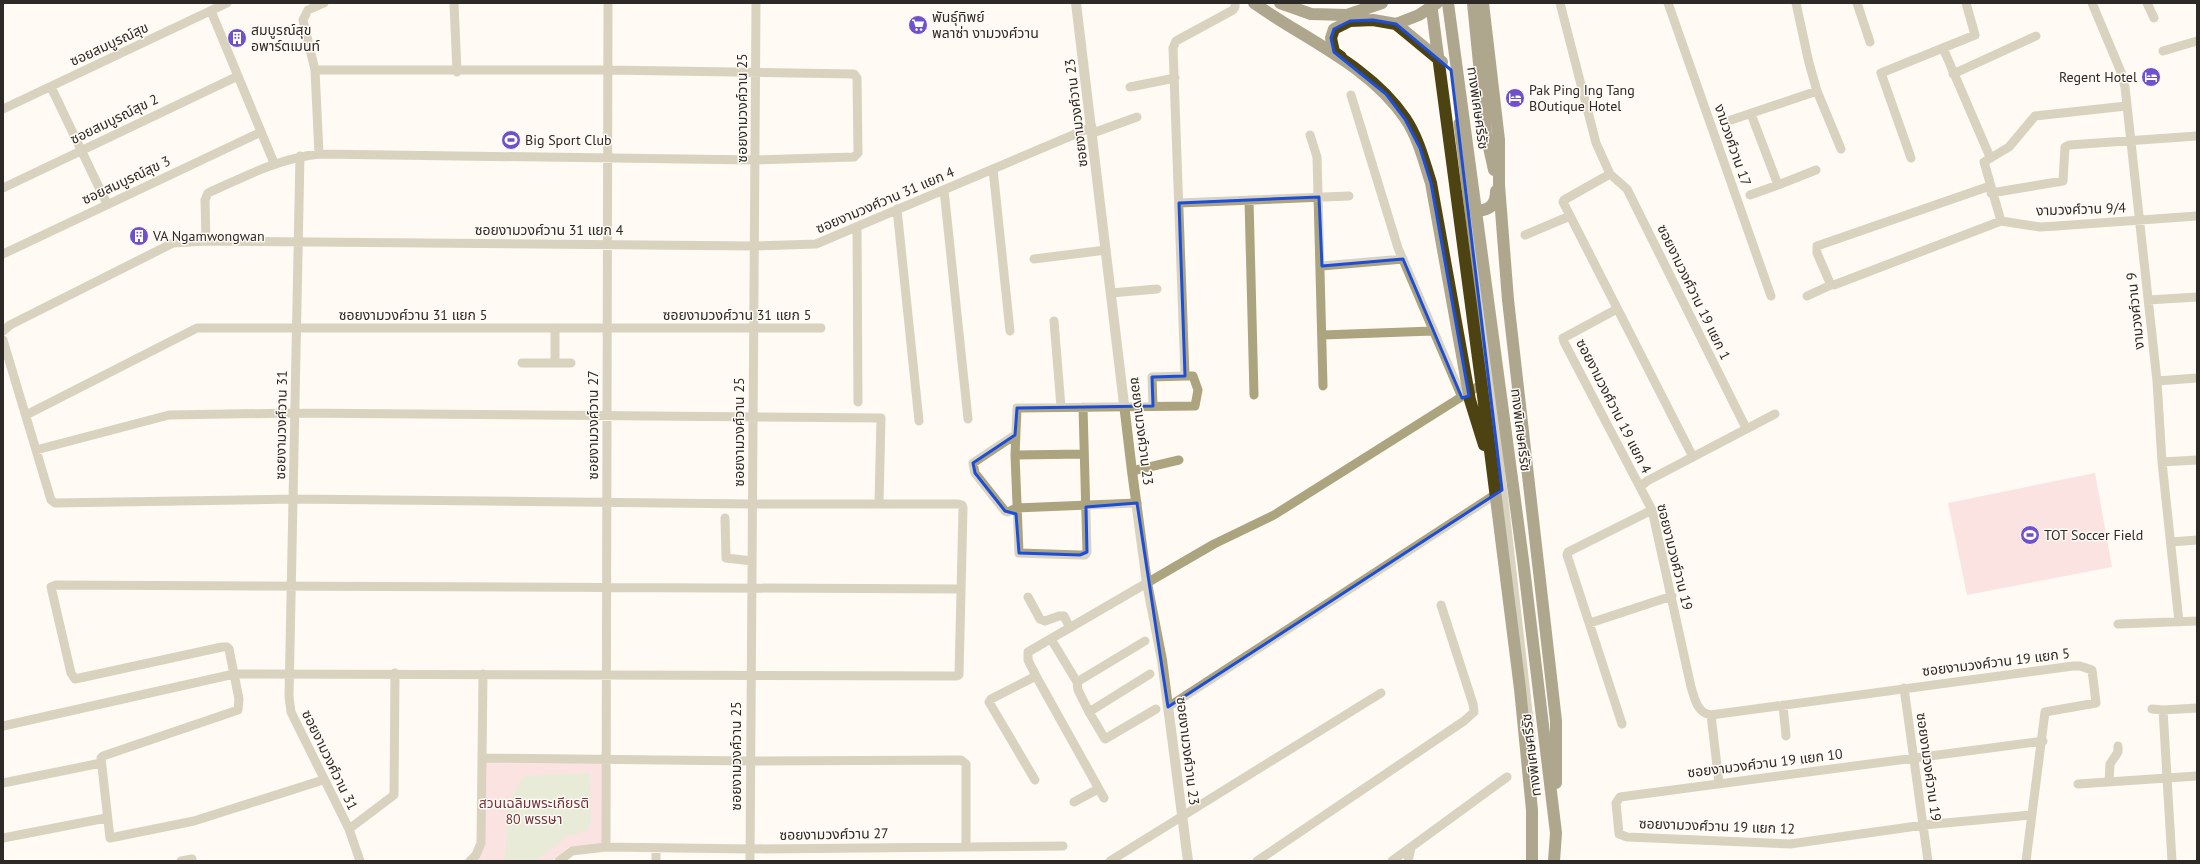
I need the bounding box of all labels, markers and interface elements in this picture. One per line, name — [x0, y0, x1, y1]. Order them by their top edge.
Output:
place label: พันธุ์ทิพย์ พลาซ่า งามวงศ์วาน — [932, 8, 1039, 42]
supermarket icon: พันธุ์ทิพย์ พลาซ่า งามวงศ์วาน — [907, 14, 929, 36]
street label: ซอยสมบูรณ์สุข — [67, 18, 151, 70]
place label: สมบูรณ์สุข อพาร์ตเมนท์ — [251, 21, 320, 55]
building icon: สมบูรณ์สุข อพาร์ตเมนท์ — [226, 27, 248, 49]
street label: ซอยงามวงศ์วาน 25 — [733, 53, 751, 163]
street label: ซอยงามวงศ์วาน 23 — [1060, 58, 1092, 168]
street label: ทางพิเศษศรีรัช — [1463, 65, 1493, 151]
hotel icon: Regent Hotel — [2140, 66, 2162, 88]
place label: Regent Hotel — [2059, 68, 2137, 86]
place label: Pak Ping Ing Tang BOutique Hotel — [1529, 81, 1635, 115]
hotel icon: Pak Ping Ing Tang BOutique Hotel — [1504, 87, 1526, 109]
street label: ซอยสมบูรณ์สุข 2 — [67, 90, 161, 148]
street label: งามวงศ์วาน 17 — [1711, 102, 1755, 188]
sports icon: Big Sport Club — [500, 129, 522, 151]
place label: Big Sport Club — [525, 131, 612, 149]
street label: ซอยสมบูรณ์สุข 3 — [79, 152, 173, 208]
street label: ซอยงามวงศ์วาน 31 แยก 4 — [813, 163, 957, 237]
street label: งามวงศ์วาน 9/4 — [2036, 198, 2127, 220]
street label: ซอยงามวงศ์วาน 31 แยก 4 — [475, 221, 624, 239]
street label: ซอยงามวงศ์วาน 19 แยก 1 — [1653, 221, 1735, 363]
building icon: VA Ngamwongwan — [128, 225, 150, 247]
place label: VA Ngamwongwan — [152, 227, 265, 245]
street label: งามวงศ์วาน 9 — [2122, 272, 2148, 350]
street label: ซอยงามวงศ์วาน 31 แยก 5 — [339, 306, 487, 324]
street label: ซอยงามวงศ์วาน 31 แยก 5 — [663, 306, 811, 324]
street label: ซอยงามวงศ์วาน 19 แยก 4 — [1572, 336, 1656, 477]
street label: ซอยงามวงศ์วาน 31 — [271, 370, 291, 480]
street label: ซอยงามวงศ์วาน 27 — [584, 370, 602, 480]
street label: ซอยงามวงศ์วาน 23 — [1126, 376, 1158, 486]
street label: ซอยงามวงศ์วาน 25 — [730, 377, 748, 487]
street label: ทางพิเศษศรีรัช — [1507, 388, 1535, 472]
street label: ซอยงามวงศ์วาน 19 — [1653, 502, 1697, 612]
sports icon: TOT Soccer Field — [2019, 524, 2041, 546]
place label: TOT Soccer Field — [2044, 526, 2143, 544]
street label: ซอยงามวงศ์วาน 19 แยก 5 — [1921, 644, 2071, 680]
street label: ซอยงามวงศ์วาน 23 — [1172, 696, 1204, 806]
street label: ซอยงามวงศ์วาน 25 — [727, 701, 745, 811]
street label: ซอยงามวงศ์วาน 31 — [298, 707, 362, 813]
street label: ซอยงามวงศ์วาน 19 — [1912, 712, 1946, 822]
street label: ทางพิเศษศรีรัช — [1517, 713, 1545, 797]
street label: ซอยงามวงศ์วาน 19 แยก 10 — [1686, 745, 1844, 781]
park label: สวนเฉลิมพระเกียรติ 80 พรรษา — [479, 794, 589, 828]
street label: ซอยงามวงศ์วาน 19 แยก 12 — [1639, 814, 1795, 838]
street label: ซอยงามวงศ์วาน 27 — [779, 824, 889, 844]

